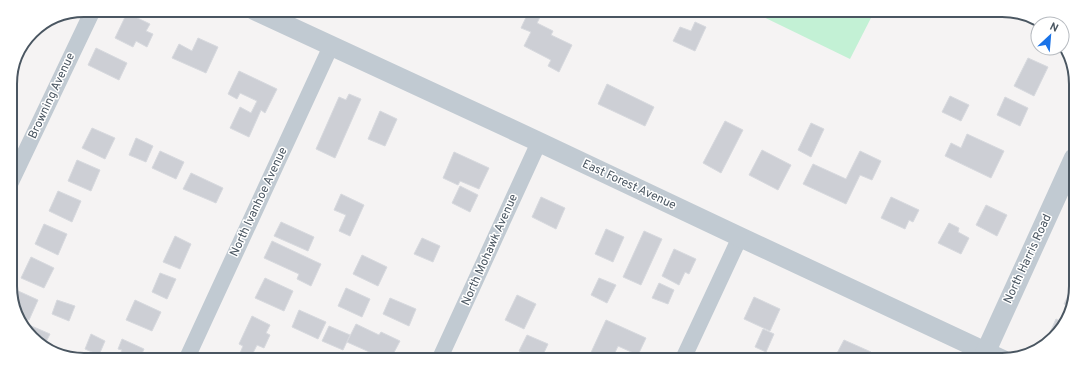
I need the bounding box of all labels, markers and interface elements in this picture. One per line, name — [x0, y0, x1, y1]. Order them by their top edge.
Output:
north arrow — [1030, 16, 1070, 56]
text: N — [1047, 20, 1061, 36]
street label: Browning Avenue — [25, 50, 79, 142]
street label: North Ivanhoe Avenue — [227, 145, 291, 259]
street label: East Forest Avenue — [579, 156, 679, 214]
street label: North Mohawk Avenue — [458, 192, 522, 308]
street label: North Harris Road — [1000, 212, 1056, 306]

